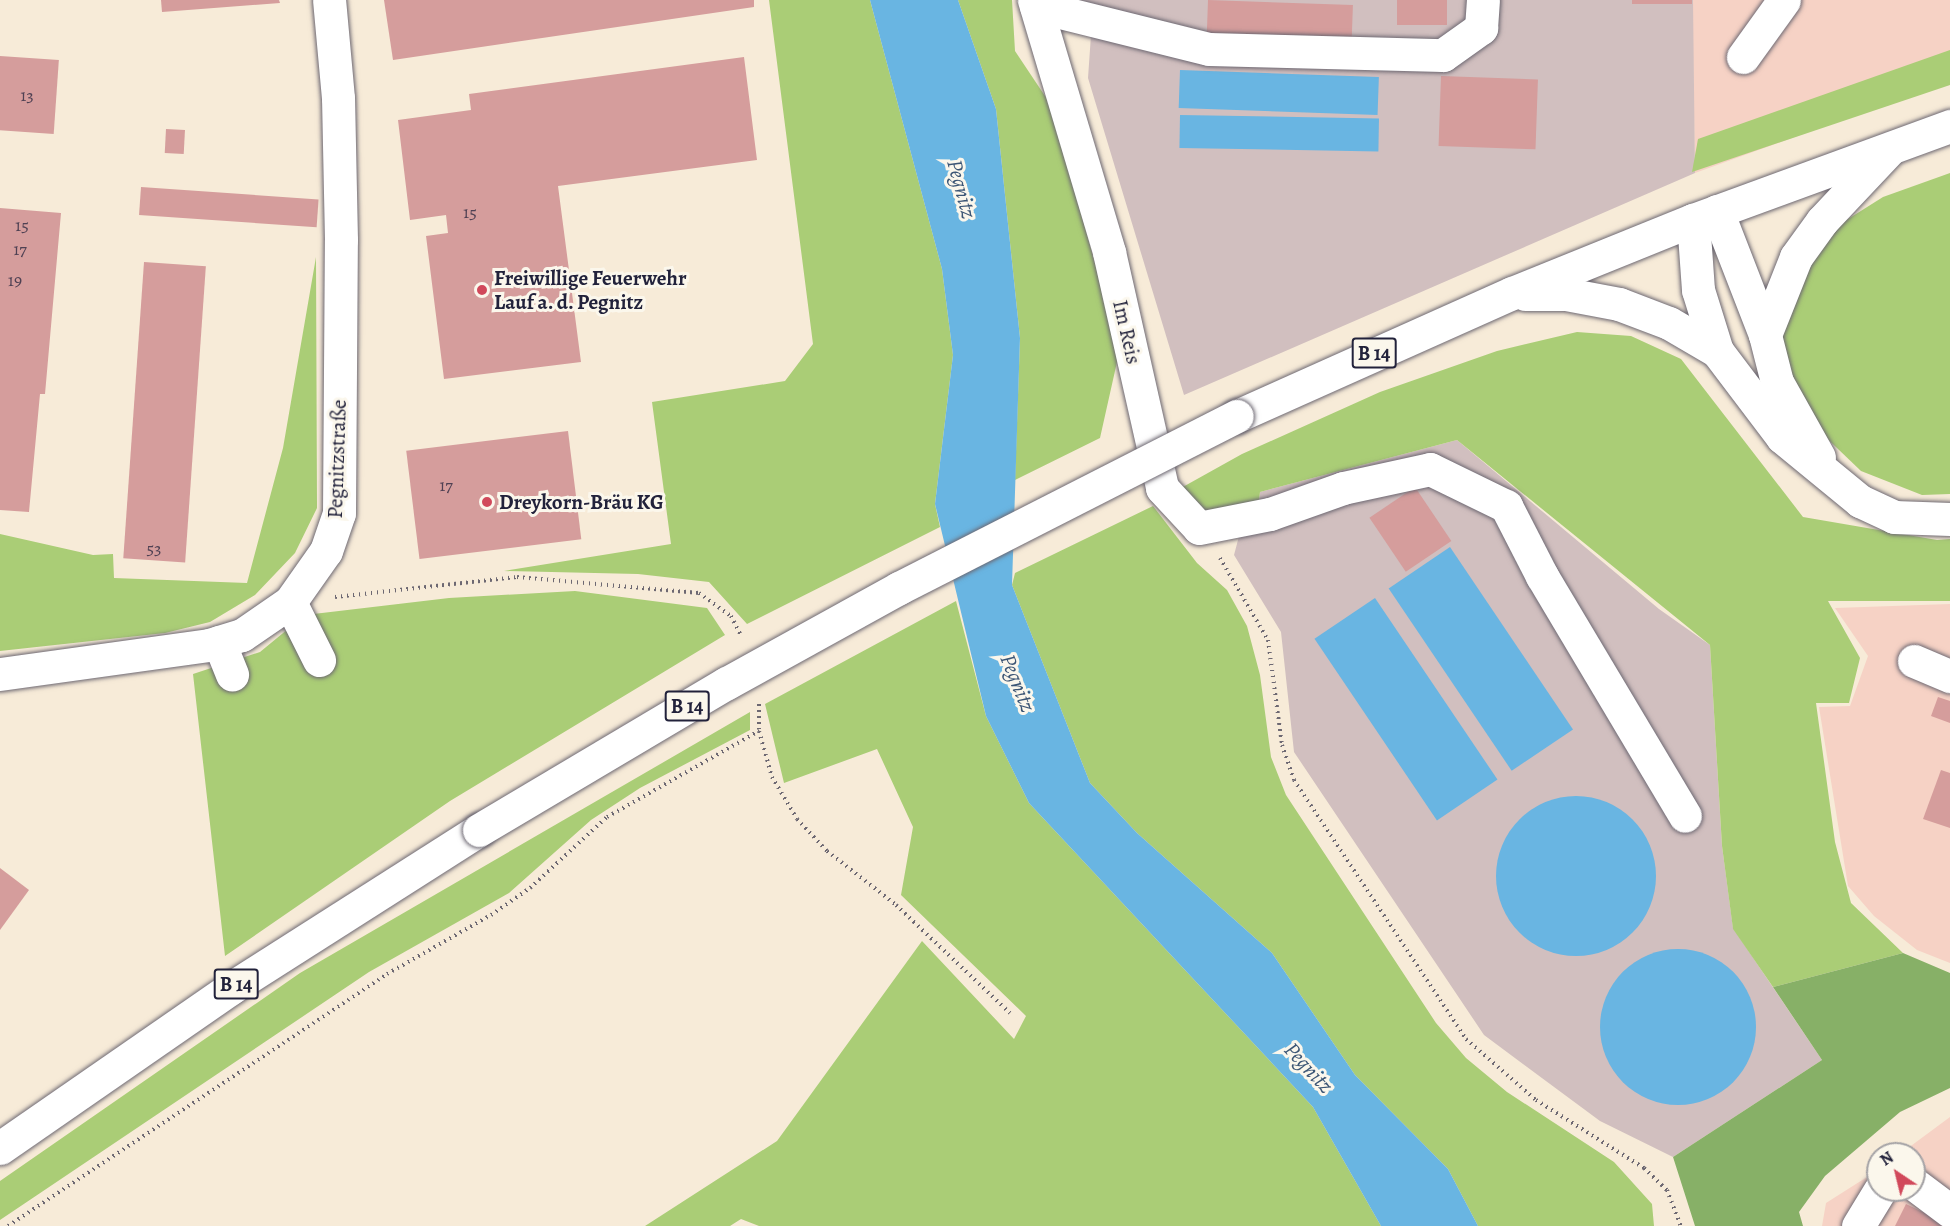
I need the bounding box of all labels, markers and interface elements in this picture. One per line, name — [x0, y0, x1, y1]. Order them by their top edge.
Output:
house number: 13 — [20, 84, 34, 106]
water label: Pegnitz — [941, 157, 981, 221]
house number: 15 — [463, 201, 477, 223]
house number: 15 — [15, 214, 29, 236]
house number: 17 — [13, 238, 27, 260]
place label: Freiwillige Feuerwehr Lauf a. d. Pegnitz — [494, 265, 687, 315]
house number: 19 — [8, 269, 22, 291]
marker: Freiwillige Feuerwehr Lauf a. d. Pegnitz — [475, 283, 489, 297]
street label: Im Reis — [1107, 298, 1147, 366]
road number: B 14 — [1352, 336, 1396, 370]
street label: Pegnitzstraße — [322, 399, 352, 519]
house number: 17 — [439, 474, 453, 496]
place label: Dreykorn-Bräu KG — [499, 489, 664, 515]
marker: Dreykorn-Bräu KG — [480, 495, 494, 509]
house number: 53 — [146, 537, 162, 559]
water label: Pegnitz — [994, 650, 1040, 716]
road number: B 14 — [664, 689, 710, 723]
road number: B 14 — [214, 967, 258, 1001]
water label: Pegnitz — [1278, 1037, 1338, 1099]
north arrow — [1866, 1142, 1926, 1202]
text: N — [1876, 1147, 1898, 1171]

